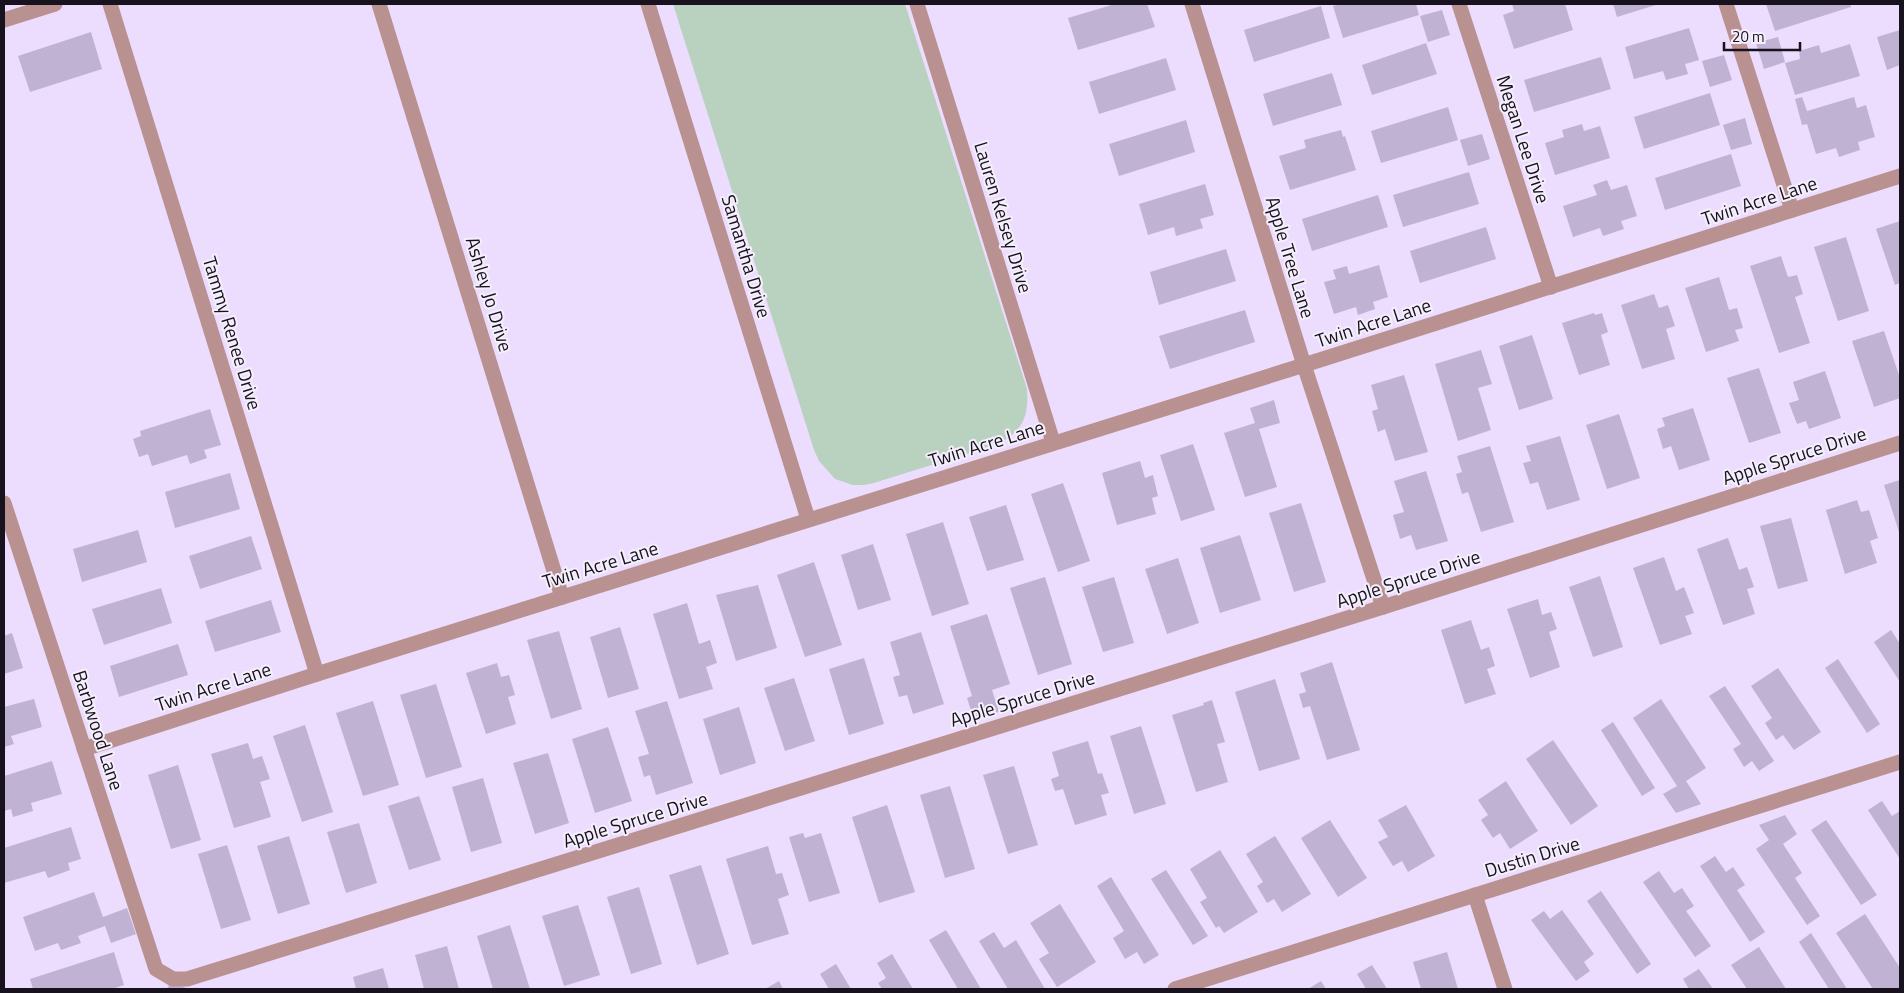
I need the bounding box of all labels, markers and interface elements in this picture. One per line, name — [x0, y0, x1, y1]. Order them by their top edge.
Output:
scale bar — [1724, 20, 1800, 52]
text: 20 m — [1732, 25, 1765, 48]
street label: Megan Lee Drive — [1490, 71, 1558, 207]
street label: Lauren Kelsey Drive — [967, 138, 1041, 296]
street label: Twin Acre Lane — [1698, 168, 1820, 232]
street label: Samantha Drive — [714, 191, 780, 321]
street label: Apple Tree Lane — [1259, 192, 1323, 322]
street label: Ashley Jo Drive — [459, 233, 521, 355]
street label: Tammy Renee Drive — [196, 253, 270, 413]
street label: Twin Acre Lane — [1312, 290, 1434, 354]
street label: Twin Acre Lane — [924, 412, 1048, 474]
street label: Apple Spruce Drive — [1718, 418, 1870, 492]
street label: Twin Acre Lane — [538, 533, 662, 595]
street label: Apple Spruce Drive — [1332, 541, 1484, 615]
street label: Twin Acre Lane — [152, 654, 274, 718]
street label: Apple Spruce Drive — [946, 662, 1098, 734]
street label: Barbwood Lane — [66, 666, 132, 794]
street label: Apple Spruce Drive — [559, 783, 711, 855]
street label: Dustin Drive — [1481, 828, 1583, 884]

